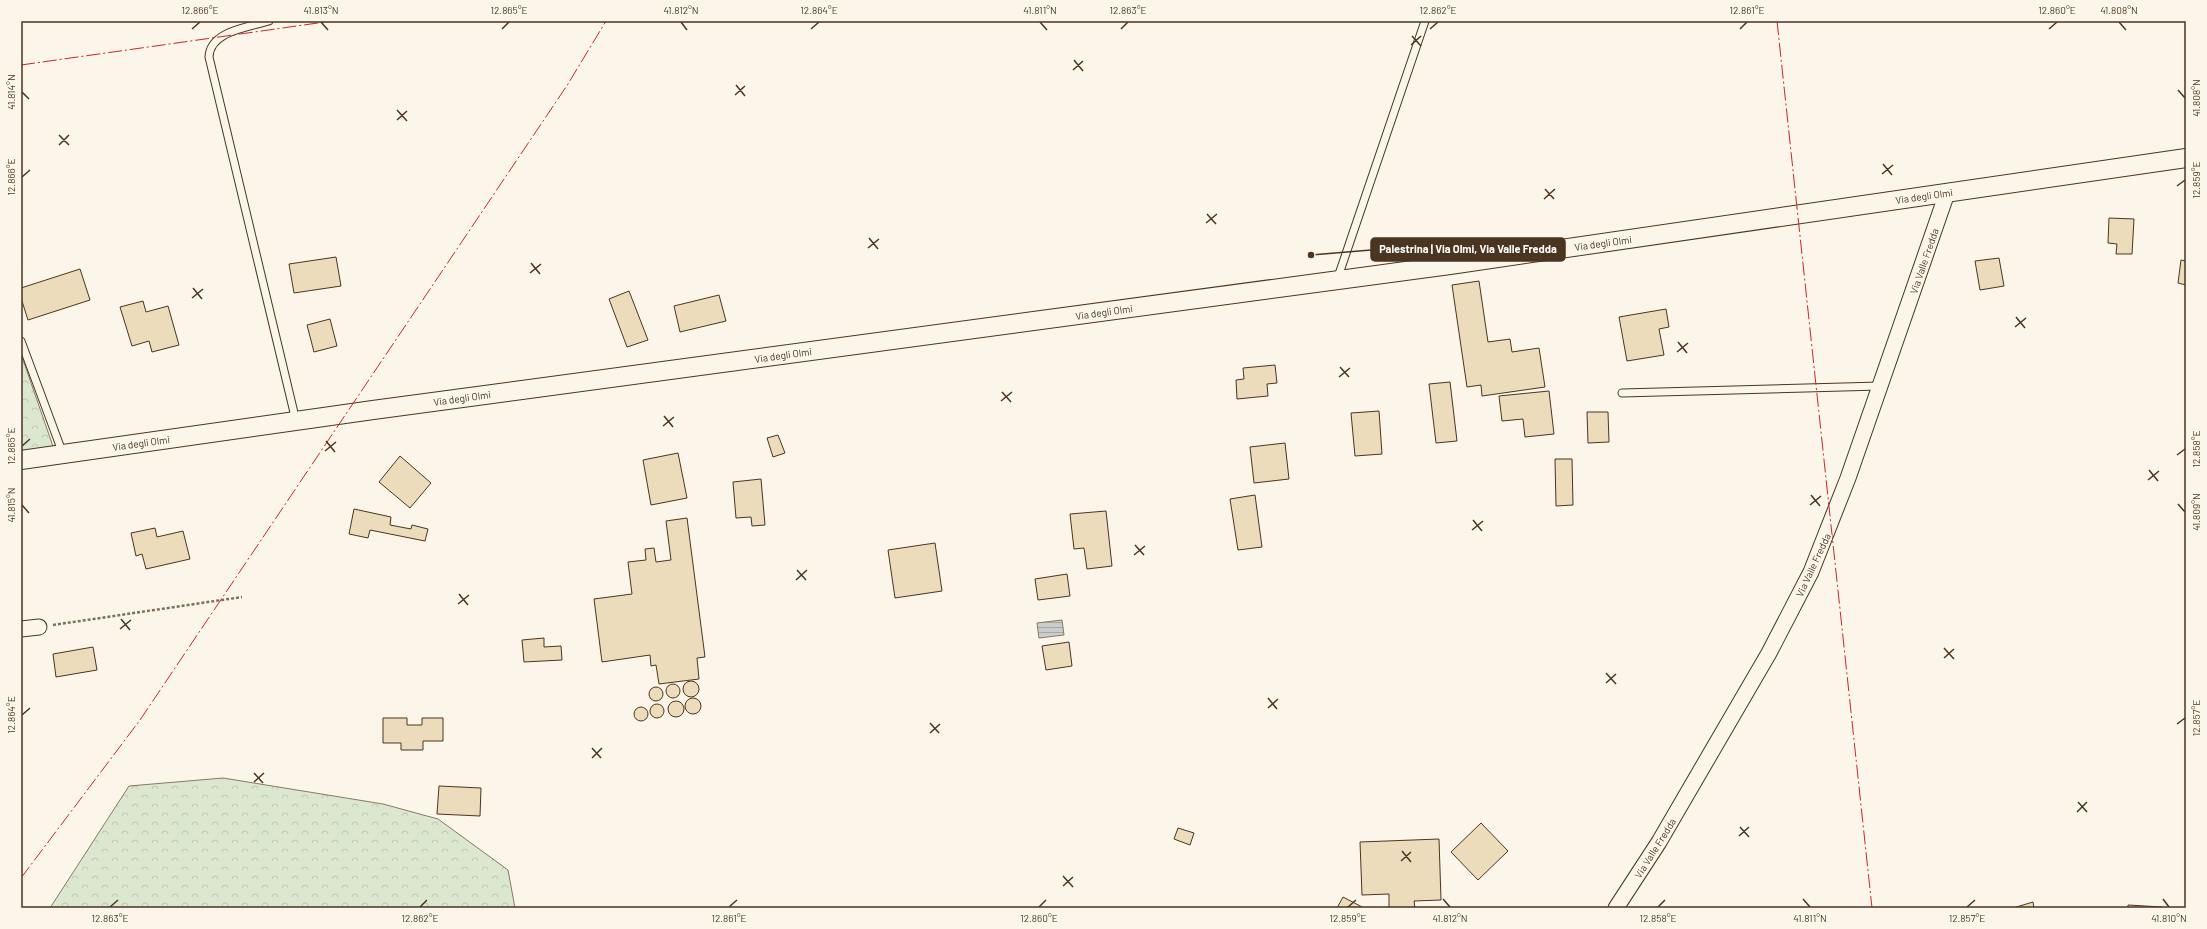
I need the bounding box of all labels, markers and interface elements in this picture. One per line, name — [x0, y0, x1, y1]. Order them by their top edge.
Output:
text: 12.866°E — [181, 4, 219, 16]
text: 41.813°N — [303, 4, 339, 16]
text: 12.865°E — [491, 4, 528, 16]
text: 41.812°N — [663, 4, 699, 16]
text: 12.864°E — [800, 4, 838, 16]
text: 41.811°N — [1023, 4, 1057, 16]
text: 12.863°E — [1109, 4, 1147, 16]
text: 12.862°E — [1419, 4, 1457, 16]
text: 12.861°E — [1729, 4, 1765, 16]
text: 12.860°E — [2038, 4, 2076, 16]
text: 41.808°N — [2100, 4, 2138, 16]
text: 41.814°N — [5, 74, 17, 110]
text: 41.808°N — [2190, 79, 2202, 117]
text: 12.866°E — [5, 158, 17, 196]
text: 12.859°E — [2190, 161, 2202, 199]
street label: Via degli Olmi — [1895, 186, 1953, 206]
street label: Via Valle Fredda — [1907, 227, 1941, 295]
street label: Via degli Olmi — [1574, 233, 1632, 253]
callout: Palestrina | Via Olmi, Via Valle Fredda — [1371, 238, 1565, 261]
text: Palestrina | Via Olmi, Via Valle Fredda — [1379, 242, 1557, 255]
street label: Via degli Olmi — [1075, 302, 1133, 322]
street label: Via degli Olmi — [754, 345, 812, 365]
street label: Via degli Olmi — [433, 388, 491, 408]
text: 12.865°E — [5, 428, 17, 465]
text: 12.858°E — [2190, 430, 2202, 468]
street label: Via degli Olmi — [112, 433, 170, 453]
text: 41.815°N — [5, 487, 17, 523]
text: 41.809°N — [2190, 493, 2202, 531]
street label: Via Valle Fredda — [1793, 531, 1833, 599]
text: 12.864°E — [5, 696, 17, 734]
text: 12.857°E — [2190, 700, 2202, 736]
street label: Via Valle Fredda — [1632, 816, 1678, 880]
text: 12.863°E — [91, 912, 129, 924]
text: 12.862°E — [401, 912, 439, 924]
text: 12.861°E — [711, 912, 747, 924]
text: 12.860°E — [1020, 912, 1058, 924]
text: 12.859°E — [1329, 912, 1367, 924]
text: 41.812°N — [1432, 912, 1468, 924]
text: 12.858°E — [1639, 912, 1677, 924]
text: 41.811°N — [1793, 912, 1827, 924]
text: 12.857°E — [1949, 912, 1985, 924]
text: 41.810°N — [2151, 912, 2187, 924]

